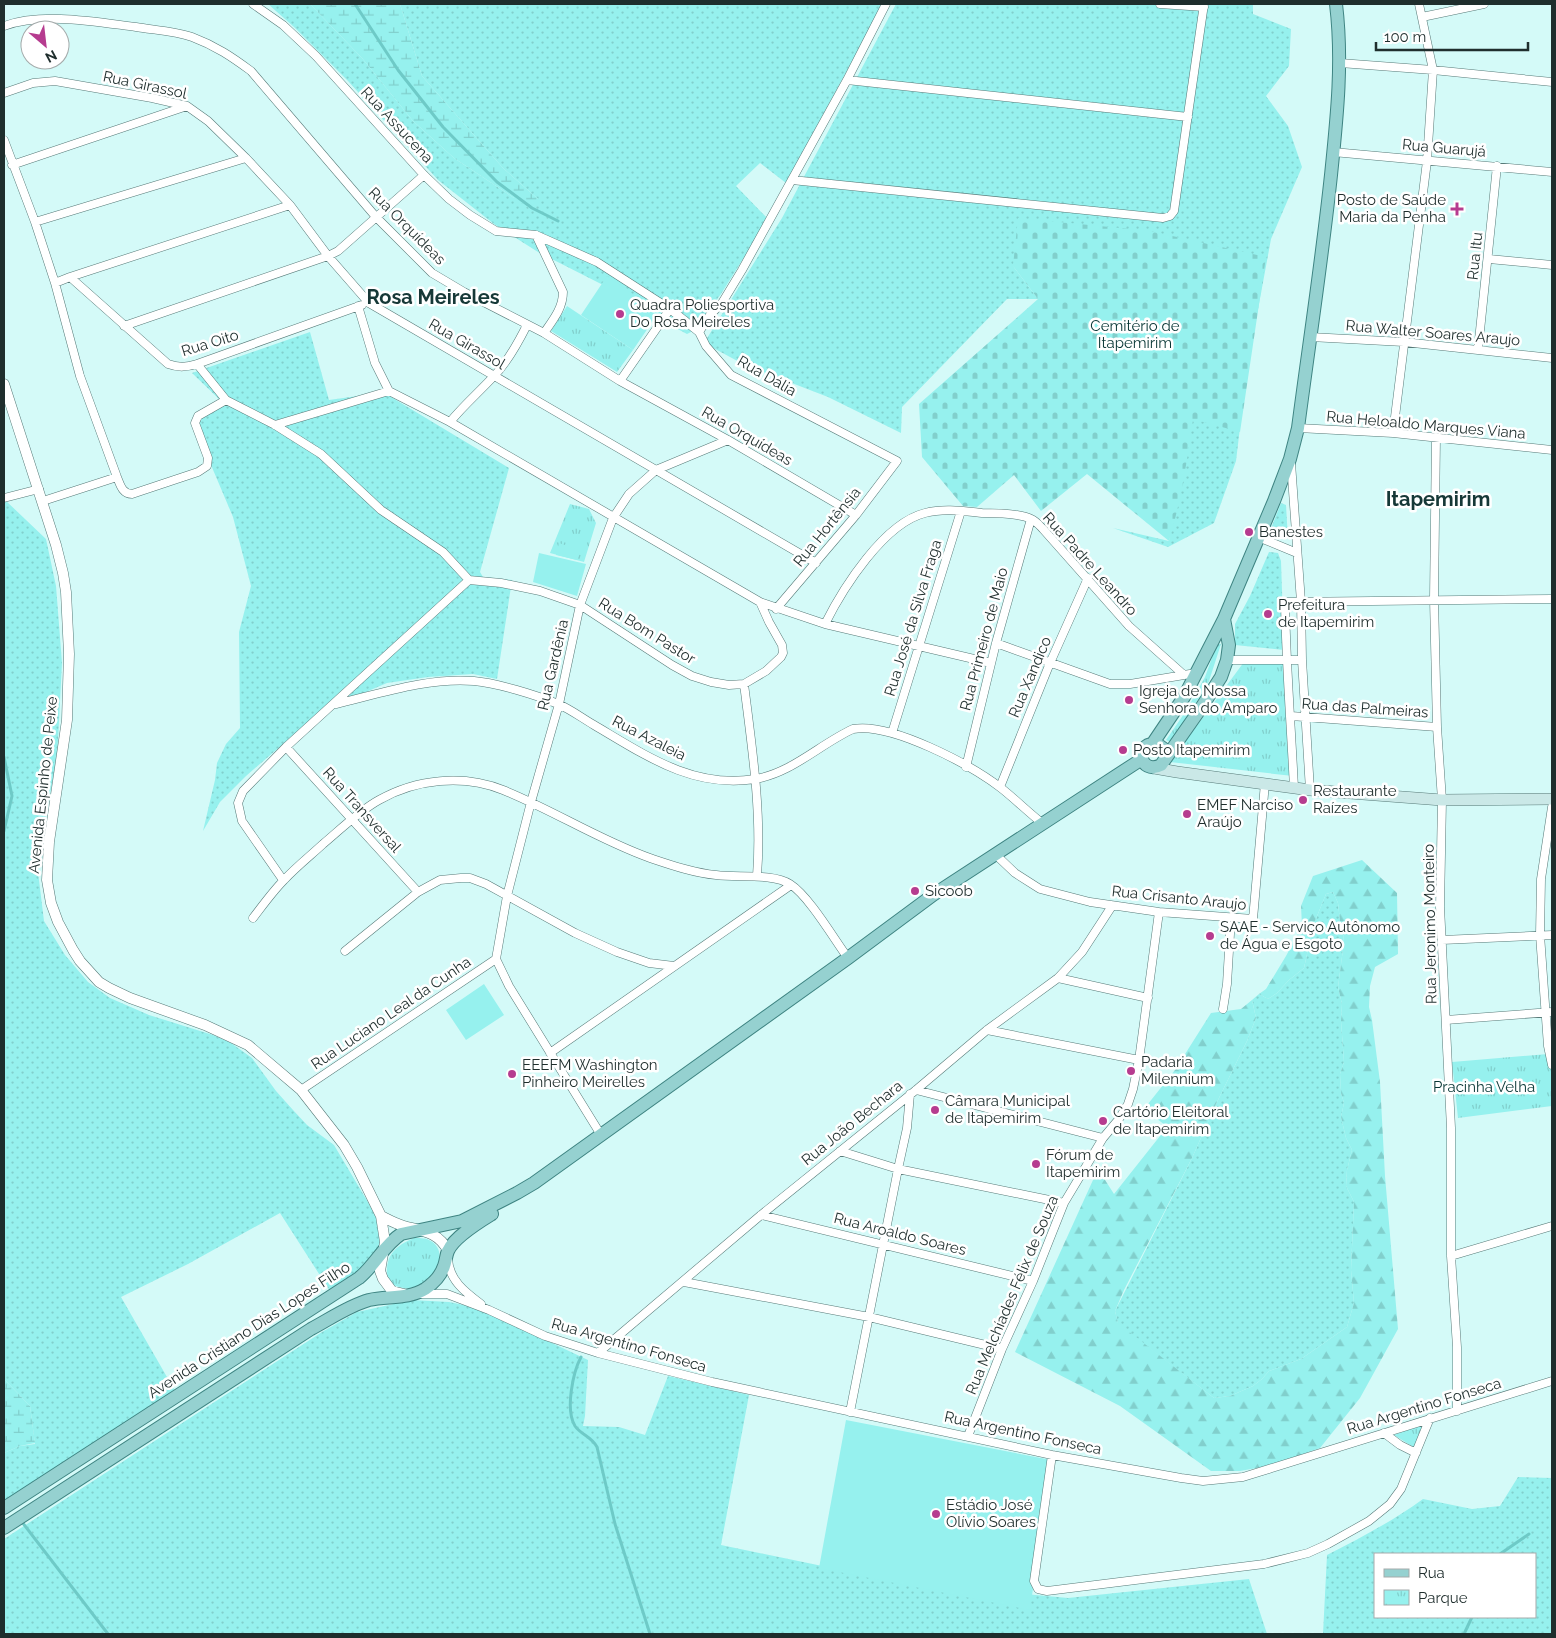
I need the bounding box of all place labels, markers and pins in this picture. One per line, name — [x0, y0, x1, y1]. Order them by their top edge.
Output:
place label: Posto de Saúde Maria da Penha — [1337, 191, 1446, 226]
marker: Posto de Saúde Maria da Penha — [1450, 202, 1464, 216]
place label: Quadra Poliesportiva Do Rosa Meireles — [630, 296, 774, 331]
marker: Quadra Poliesportiva Do Rosa Meireles — [614, 308, 626, 320]
place label: Banestes — [1259, 523, 1323, 541]
marker: Banestes — [1243, 526, 1255, 538]
place label: Prefeitura de Itapemirim — [1278, 596, 1374, 631]
marker: Prefeitura de Itapemirim — [1262, 608, 1274, 620]
place label: Igreja de Nossa Senhora do Amparo — [1139, 682, 1278, 717]
marker: Igreja de Nossa Senhora do Amparo — [1123, 694, 1135, 706]
place label: Posto Itapemirim — [1133, 741, 1250, 759]
marker: Posto Itapemirim — [1117, 744, 1129, 756]
place label: Restaurante Raízes — [1313, 782, 1397, 817]
marker: Restaurante Raízes — [1297, 794, 1309, 806]
place label: EMEF Narciso Araújo — [1197, 796, 1293, 831]
marker: EMEF Narciso Araújo — [1181, 808, 1193, 820]
place label: Sicoob — [925, 882, 973, 900]
marker: Sicoob — [909, 885, 921, 897]
place label: SAAE - Serviço Autônomo de Água e Esgoto — [1220, 918, 1400, 953]
marker: SAAE - Serviço Autônomo de Água e Esgoto — [1204, 930, 1216, 942]
place label: Padaria Milennium — [1141, 1053, 1214, 1088]
place label: EEEFM Washington Pinheiro Meirelles — [522, 1056, 658, 1091]
marker: Padaria Milennium — [1125, 1065, 1137, 1077]
marker: EEEFM Washington Pinheiro Meirelles — [506, 1068, 518, 1080]
place label: Câmara Municipal de Itapemirim — [945, 1092, 1071, 1127]
place label: Cartório Eleitoral de Itapemirim — [1113, 1103, 1229, 1138]
marker: Câmara Municipal de Itapemirim — [929, 1104, 941, 1116]
marker: Cartório Eleitoral de Itapemirim — [1097, 1115, 1109, 1127]
place label: Fórum de Itapemirim — [1046, 1146, 1120, 1181]
marker: Fórum de Itapemirim — [1030, 1158, 1042, 1170]
place label: Estádio José Olívio Soares — [946, 1496, 1036, 1531]
marker: Estádio José Olívio Soares — [930, 1508, 942, 1520]

